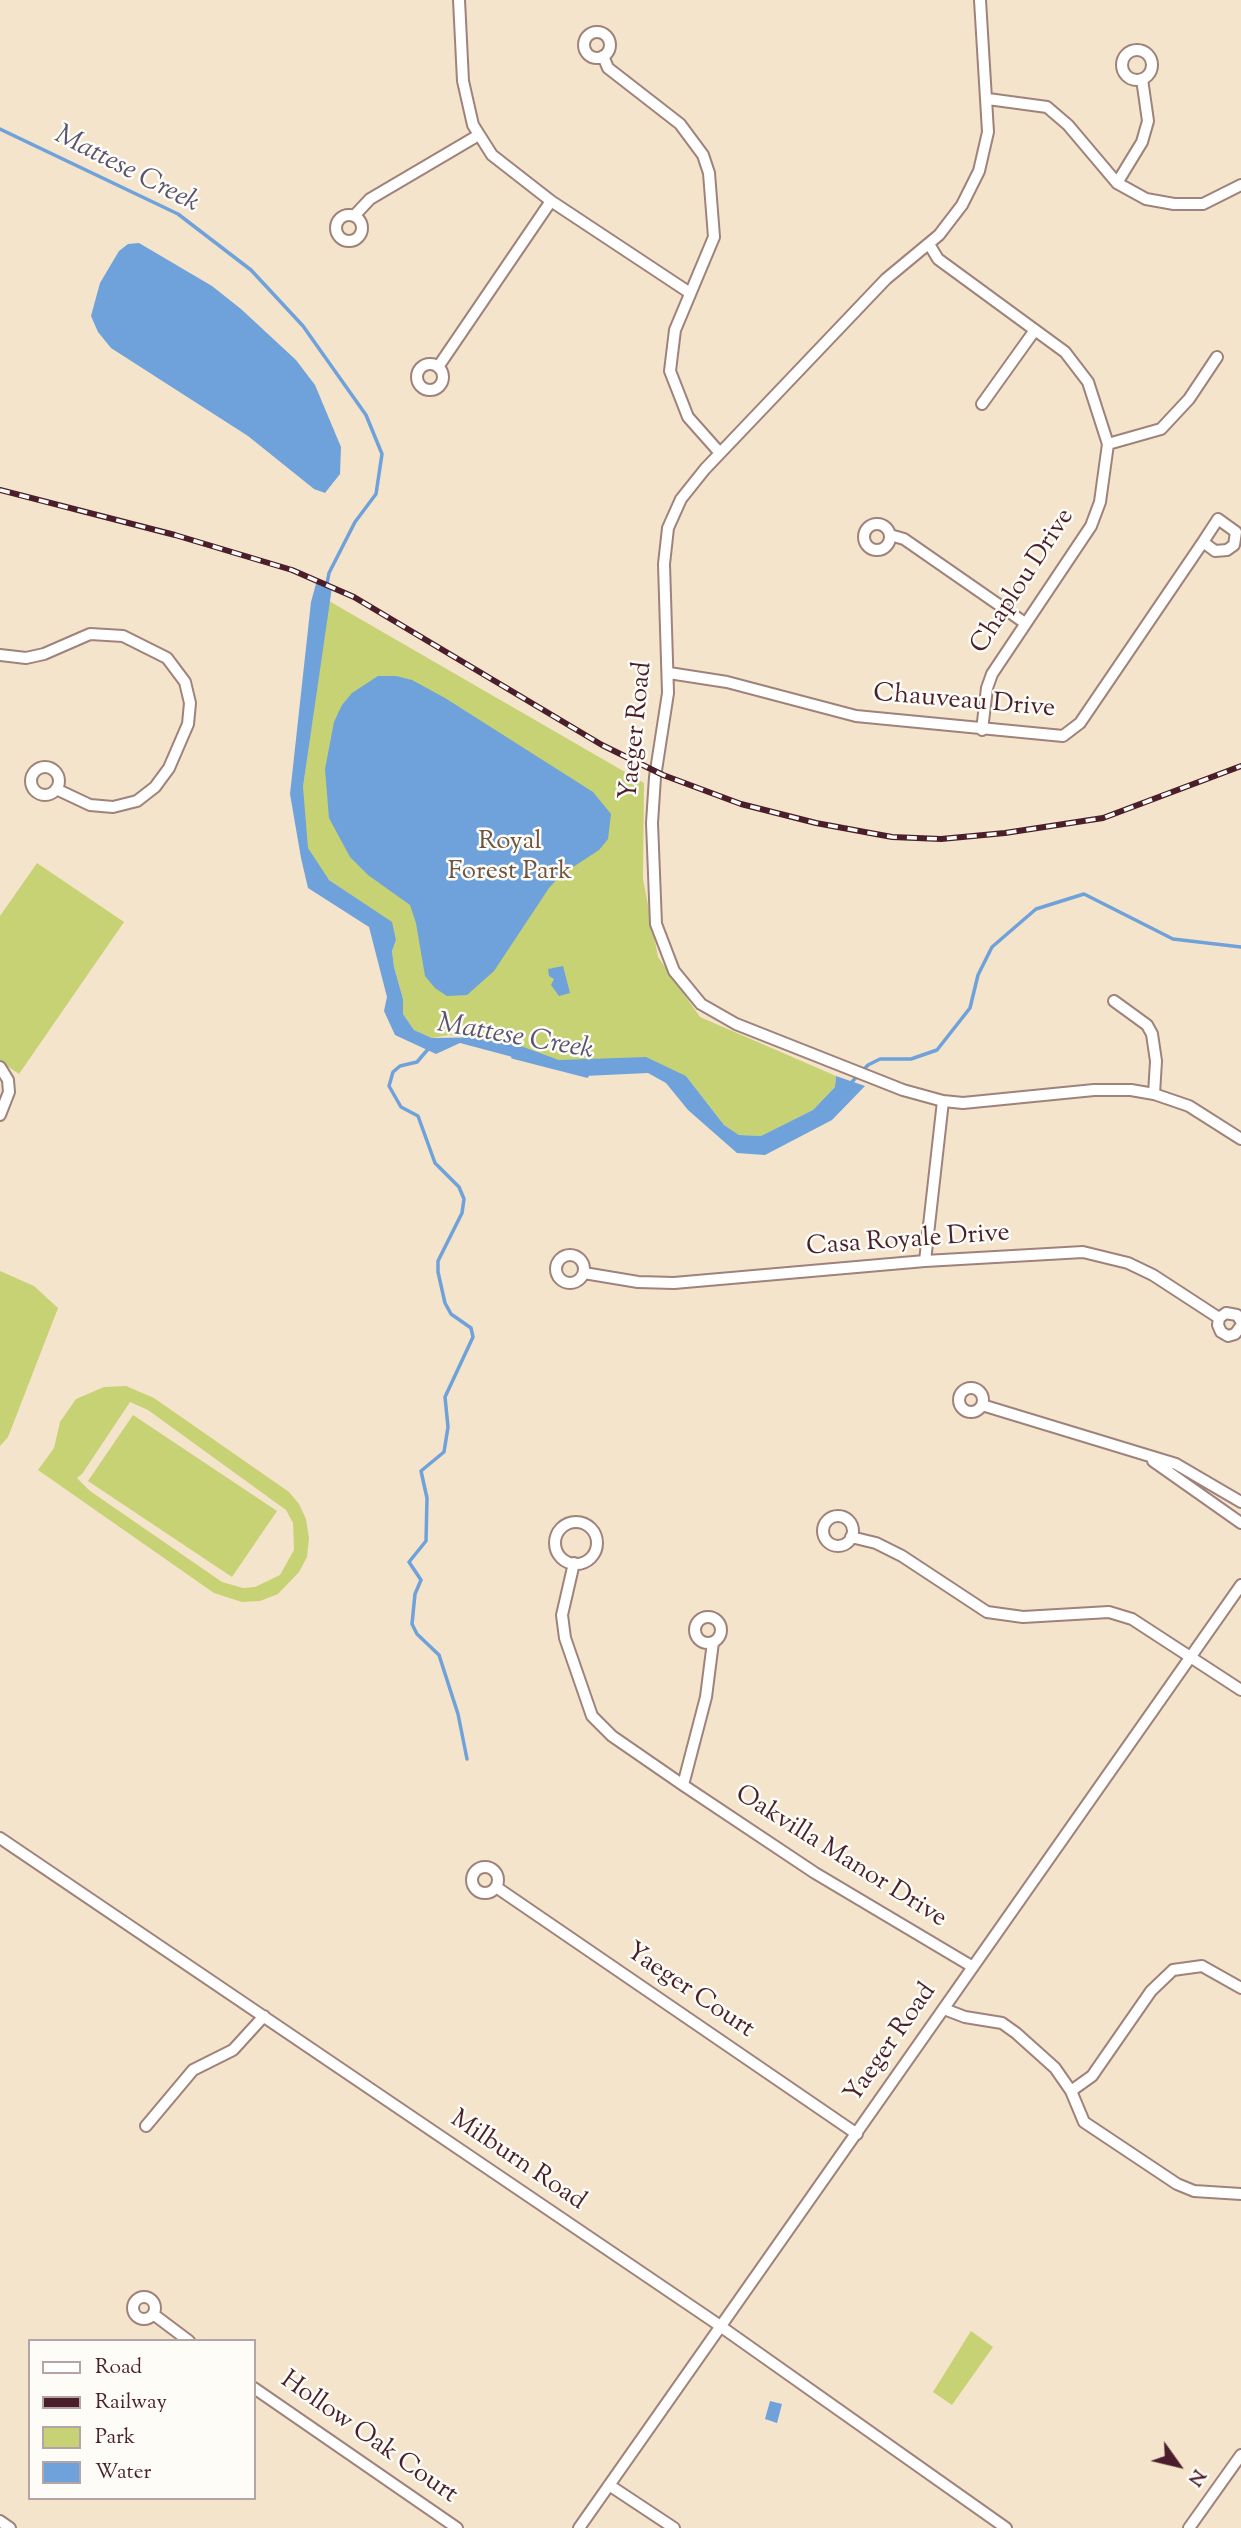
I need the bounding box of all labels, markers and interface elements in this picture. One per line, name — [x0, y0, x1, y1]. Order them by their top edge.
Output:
water label: Mattese Creek — [48, 120, 204, 222]
street label: Chaplou Drive — [966, 504, 1082, 660]
street label: Yaeger Road — [615, 660, 661, 802]
street label: Chauveau Drive — [872, 680, 1056, 726]
park label: Royal Forest Park — [448, 828, 572, 890]
water label: Mattese Creek — [434, 1009, 596, 1069]
street label: Casa Royale Drive — [805, 1219, 1011, 1265]
street label: Oakvilla Manor Drive — [728, 1780, 952, 1936]
street label: Yaeger Court — [619, 1938, 759, 2046]
street label: Yaeger Road — [839, 1978, 945, 2110]
street label: Milburn Road — [443, 2105, 591, 2219]
legend — [28, 2339, 256, 2500]
text: Road — [95, 2353, 142, 2383]
street label: Hollow Oak Court — [273, 2366, 463, 2512]
text: Railway — [95, 2388, 167, 2418]
text: Park — [95, 2423, 135, 2453]
north arrow — [1143, 2430, 1213, 2500]
text: Water — [95, 2458, 151, 2488]
text: N — [1180, 2463, 1211, 2491]

